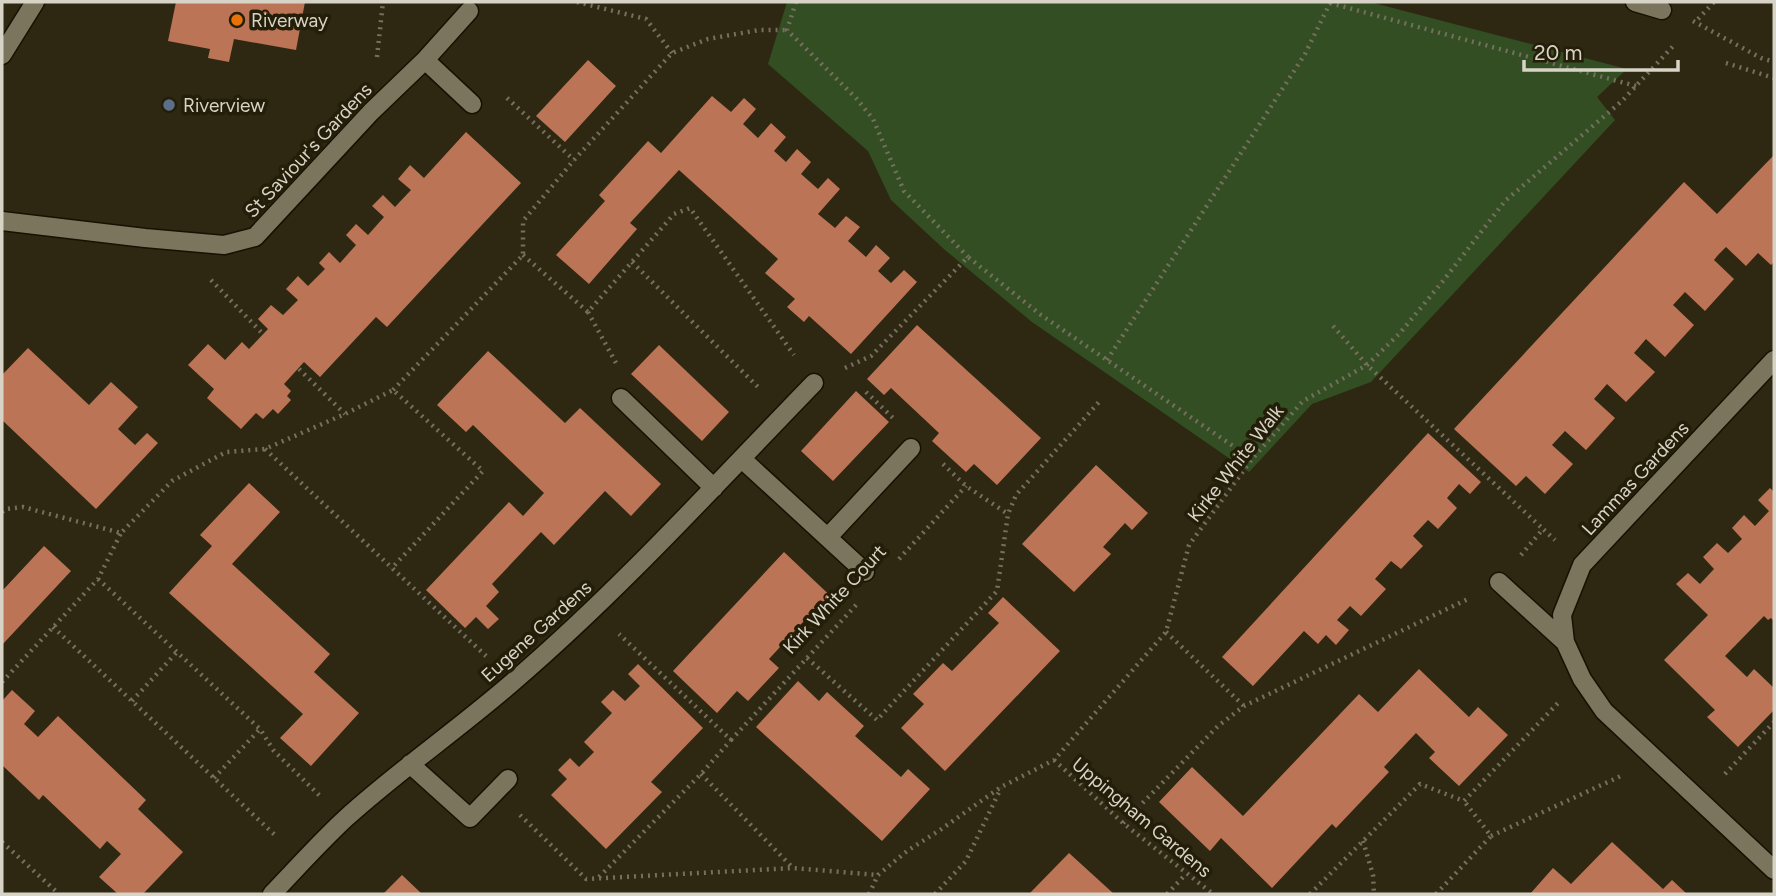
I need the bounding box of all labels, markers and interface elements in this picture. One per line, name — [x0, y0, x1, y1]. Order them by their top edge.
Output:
place label: Riverway — [251, 9, 328, 32]
marker: Riverway — [229, 12, 245, 28]
scale bar — [1524, 28, 1678, 72]
text: 20 m — [1534, 40, 1582, 65]
street label: St Saviour's Gardens — [240, 78, 377, 223]
place label: Riverview — [183, 94, 265, 117]
marker: Riverview — [161, 97, 177, 113]
street label: Kirke White Walk — [1182, 399, 1289, 527]
street label: Lammas Gardens — [1577, 417, 1694, 540]
street label: Kirk White Court — [778, 540, 891, 659]
street label: Eugene Gardens — [476, 576, 596, 687]
street label: Uppingham Gardens — [1067, 752, 1216, 882]

